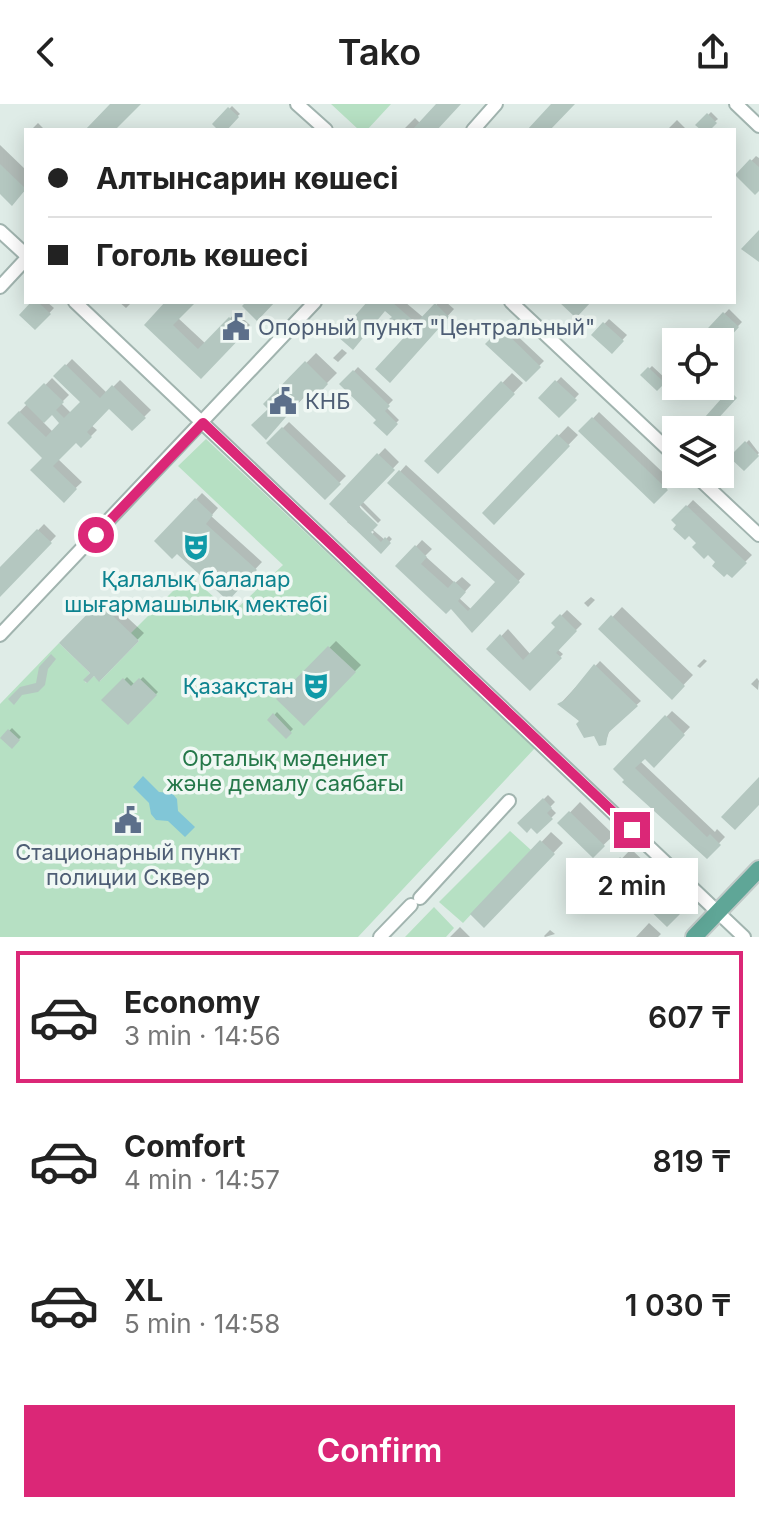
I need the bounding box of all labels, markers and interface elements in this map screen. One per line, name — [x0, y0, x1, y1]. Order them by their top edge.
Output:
icon: back — [24, 30, 68, 74]
text: Tako — [338, 30, 421, 74]
icon: share — [691, 30, 735, 74]
text: Алтынсарин көшесі — [96, 160, 398, 196]
text: Гоголь көшесі — [96, 237, 308, 273]
public building icon: Опорный пункт "Центральный" — [221, 312, 251, 342]
place label: Опорный пункт "Центральный" — [258, 314, 595, 340]
map controls — [662, 328, 734, 488]
button: locate — [662, 328, 734, 400]
public building icon: КНБ — [268, 386, 298, 416]
place label: КНБ — [305, 388, 350, 414]
button: layers — [662, 416, 734, 488]
route start — [78, 517, 114, 553]
theatre icon: Қалалық балалар шығармашылық мектебі — [181, 532, 211, 562]
place label: Қалалық балалар шығармашылық мектебі — [64, 566, 328, 617]
theatre icon: Қазақстан — [301, 671, 331, 701]
place label: Қазақстан — [183, 673, 294, 699]
park label: Орталық мәдениет және демалу саябағы — [166, 745, 404, 796]
public building icon: Стационарный пункт полиции Сквер — [113, 805, 143, 835]
route end — [614, 812, 650, 848]
place label: Стационарный пункт полиции Сквер — [15, 839, 241, 890]
callout: 2 min — [566, 858, 698, 914]
text: 2 min — [598, 870, 666, 901]
icon: car — [28, 981, 100, 1053]
text: Economy — [124, 984, 260, 1020]
text: 607 ₸ — [648, 999, 731, 1035]
text: 3 min · 14:56 — [124, 1020, 281, 1051]
icon: car — [28, 1125, 100, 1197]
text: Comfort — [124, 1128, 245, 1164]
text: 819 ₸ — [653, 1143, 731, 1179]
text: 4 min · 14:57 — [124, 1164, 280, 1195]
icon: car — [28, 1269, 100, 1341]
text: XL — [124, 1272, 163, 1308]
text: 1 030 ₸ — [625, 1287, 731, 1323]
text: 5 min · 14:58 — [124, 1308, 280, 1339]
button: Confirm — [24, 1405, 735, 1497]

